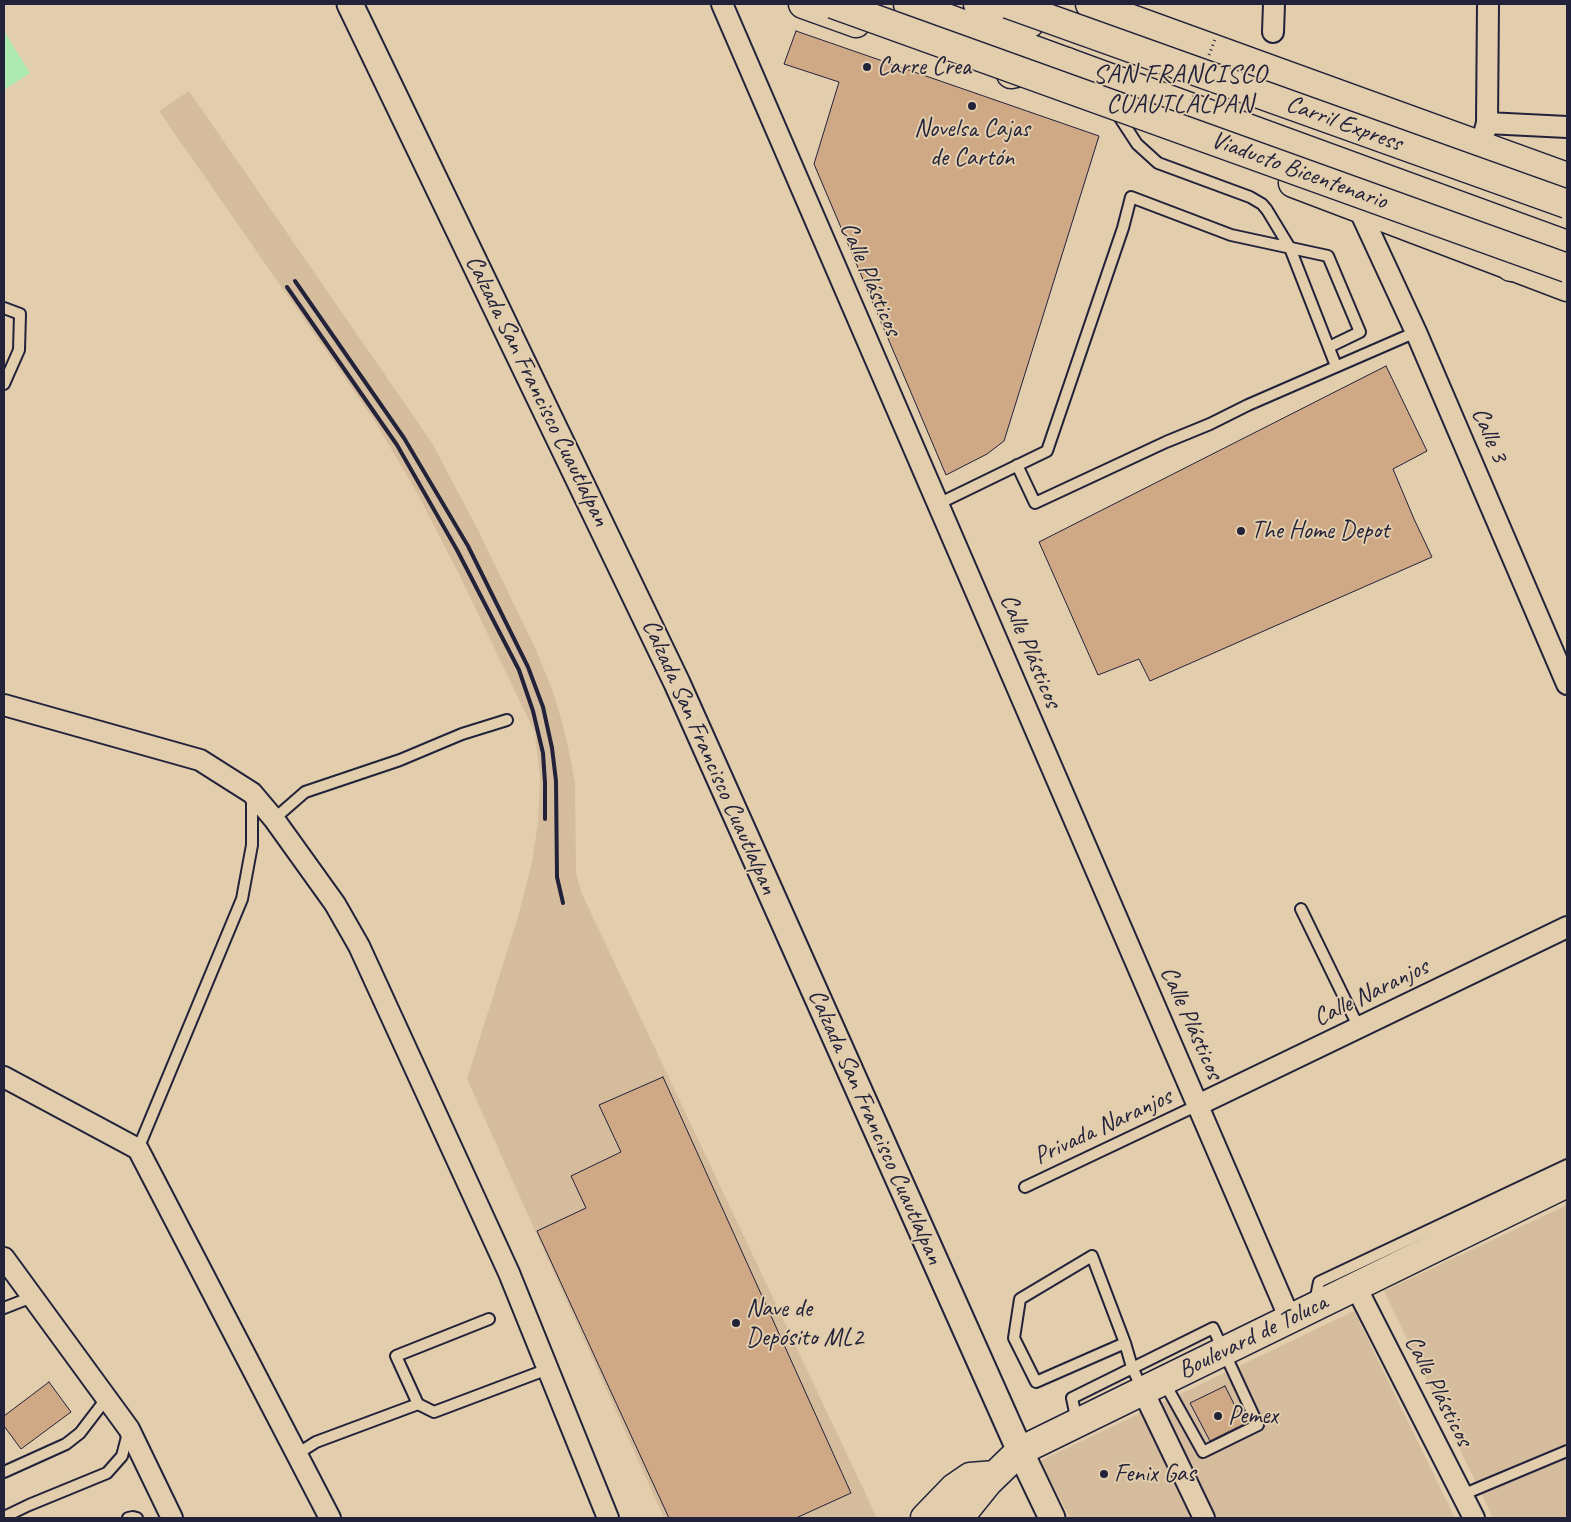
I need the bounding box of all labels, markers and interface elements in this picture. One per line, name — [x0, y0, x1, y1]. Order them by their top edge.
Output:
place label: Carre Crea — [877, 52, 971, 82]
district label: SAN FRANCISCO CUAUTLALPAN — [1093, 59, 1267, 120]
marker: Carre Crea — [861, 61, 873, 73]
street label: Carril Express — [1282, 89, 1406, 159]
marker: Novelsa Cajas de Cartón — [966, 100, 978, 112]
place label: Novelsa Cajas de Cartón — [914, 114, 1030, 173]
street label: Viaducto Bicentenario — [1207, 125, 1391, 217]
street label: Calle Plásticos — [833, 218, 907, 340]
street label: Calzada San Francisco Cuautlalpan — [458, 251, 616, 531]
street label: Calle 3 — [1464, 403, 1514, 467]
place label: The Home Depot — [1251, 516, 1389, 546]
marker: The Home Depot — [1235, 525, 1247, 537]
street label: Calle Plásticos — [993, 590, 1067, 712]
street label: Calzada San Francisco Cuautlalpan — [635, 615, 783, 899]
street label: Calle Naranjos — [1309, 952, 1433, 1034]
street label: Calle Plásticos — [1153, 962, 1229, 1084]
street label: Calzada San Francisco Cuautlalpan — [801, 985, 949, 1269]
street label: Privada Naranjos — [1029, 1082, 1177, 1172]
street label: Boulevard de Toluca — [1174, 1288, 1332, 1386]
place label: Nave de Depósito ML2 — [746, 1294, 863, 1353]
marker: Nave de Depósito ML2 — [730, 1317, 742, 1329]
street label: Calle Plásticos — [1397, 1331, 1479, 1451]
place label: Pemex — [1228, 1401, 1278, 1431]
marker: Pemex — [1212, 1410, 1224, 1422]
place label: Fenix Gas — [1114, 1459, 1195, 1489]
marker: Fenix Gas — [1098, 1468, 1110, 1480]

